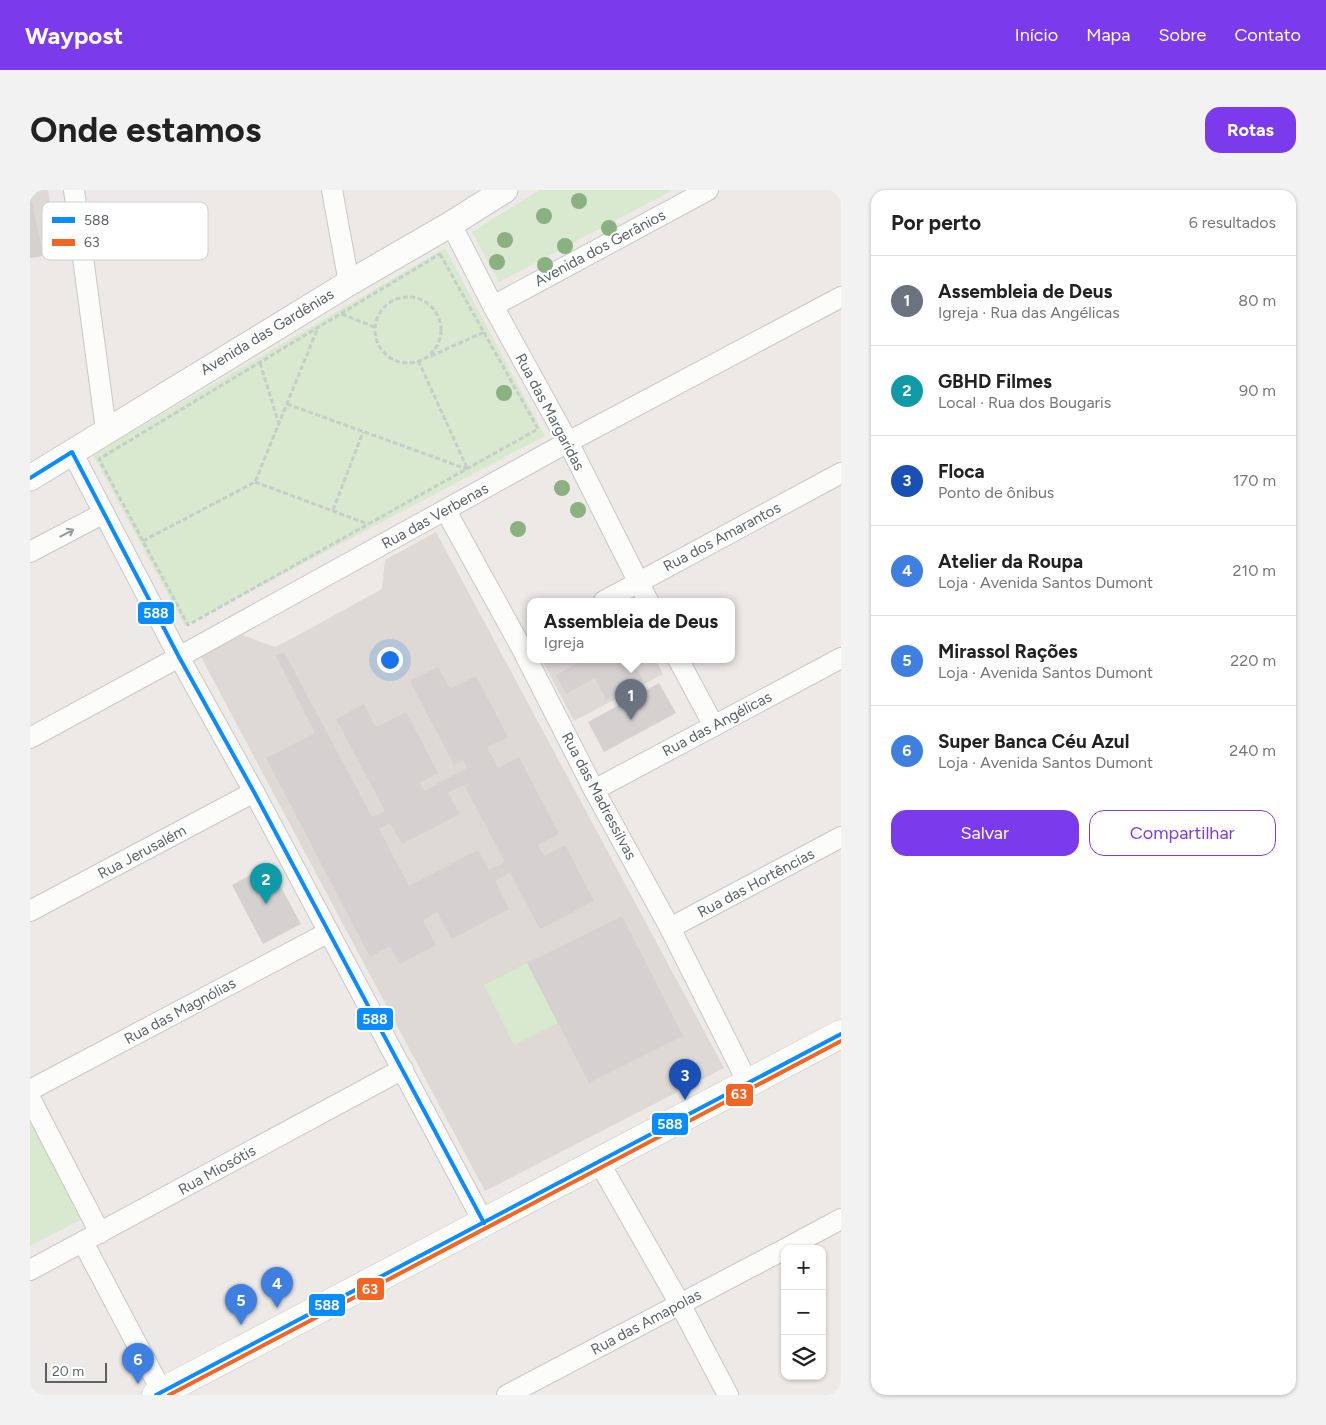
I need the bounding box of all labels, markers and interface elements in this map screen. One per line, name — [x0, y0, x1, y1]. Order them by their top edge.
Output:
text: Waypost — [25, 21, 123, 50]
text: Início — [1015, 24, 1058, 46]
text: Mapa — [1086, 24, 1130, 46]
text: Sobre — [1158, 24, 1206, 46]
text: Contato — [1234, 24, 1301, 46]
button: Rotas — [1205, 107, 1296, 153]
text: Onde estamos — [30, 109, 261, 151]
legend — [42, 202, 208, 260]
street label: Avenida dos Gerânios — [531, 206, 669, 290]
text: Por perto — [891, 210, 981, 235]
text: 588 — [84, 212, 109, 229]
text: 6 resultados — [1189, 213, 1276, 232]
text: 63 — [84, 234, 100, 251]
text: Assembleia de Deus — [938, 280, 1112, 303]
street label: Avenida das Gardênias — [197, 285, 337, 379]
text: 1 — [904, 291, 910, 310]
text: 80 m — [1238, 291, 1276, 310]
text: Igreja · Rua das Angélicas — [938, 303, 1120, 322]
street label: Rua das Margaridas — [512, 350, 588, 474]
text: GBHD Filmes — [938, 370, 1052, 393]
text: 2 — [902, 381, 912, 400]
text: 90 m — [1239, 381, 1276, 400]
text: Local · Rua dos Bougaris — [938, 393, 1111, 412]
text: Floca — [938, 460, 985, 483]
text: 3 — [903, 471, 911, 490]
text: 170 m — [1233, 471, 1276, 490]
street label: Rua das Verbenas — [378, 479, 492, 553]
text: Ponto de ônibus — [938, 483, 1054, 502]
street label: Rua dos Amarantos — [660, 498, 784, 576]
one-way arrow — [59, 528, 74, 537]
text: Atelier da Roupa — [938, 550, 1083, 573]
text: 4 — [902, 561, 912, 580]
text: 210 m — [1233, 561, 1276, 580]
text: Loja · Avenida Santos Dumont — [938, 573, 1153, 592]
popup — [527, 598, 735, 663]
line badge: 588 — [137, 601, 175, 625]
text: 588 — [143, 605, 169, 622]
text: Assembleia de Deus — [544, 610, 718, 633]
text: Igreja — [544, 633, 584, 652]
text: Mirassol Rações — [938, 640, 1078, 663]
your location — [377, 647, 403, 673]
text: 5 — [902, 651, 912, 670]
text: 220 m — [1230, 651, 1276, 670]
text: Loja · Avenida Santos Dumont — [938, 663, 1153, 682]
pin: 1 — [615, 679, 647, 720]
street label: Rua das Angélicas — [659, 688, 775, 760]
street label: Rua das Madressilvas — [558, 729, 640, 863]
text: Super Banca Céu Azul — [938, 730, 1129, 753]
text: 6 — [902, 741, 912, 760]
text: 240 m — [1229, 741, 1276, 760]
text: Loja · Avenida Santos Dumont — [938, 753, 1153, 772]
button: Salvar — [891, 810, 1079, 856]
button: Compartilhar — [1089, 810, 1276, 856]
street label: Rua Jerusalém — [95, 821, 189, 883]
street label: Rua das Hortências — [695, 845, 818, 921]
pin: 2 — [250, 863, 282, 904]
street label: Rua das Magnólias — [121, 974, 239, 1048]
line badge: 588 — [356, 1007, 394, 1031]
text: 588 — [362, 1011, 388, 1028]
pin: 3 — [669, 1059, 701, 1100]
line badge: 63 — [725, 1083, 754, 1107]
text: 63 — [731, 1086, 747, 1103]
line badge: 588 — [651, 1112, 689, 1136]
text: 588 — [657, 1116, 683, 1133]
street label: Rua Miosótis — [175, 1141, 259, 1199]
map controls — [781, 1245, 826, 1380]
button: + — [781, 1245, 826, 1290]
pin: 4 — [261, 1267, 293, 1308]
line badge: 63 — [356, 1277, 385, 1301]
text: 63 — [362, 1281, 378, 1298]
pin: 5 — [225, 1284, 257, 1325]
street label: Rua das Amapolas — [588, 1285, 704, 1359]
button: − — [781, 1290, 826, 1335]
line badge: 588 — [308, 1293, 346, 1317]
text: 588 — [314, 1297, 340, 1314]
button: layers — [781, 1335, 826, 1380]
pin: 6 — [122, 1343, 154, 1384]
scale bar — [45, 1360, 108, 1383]
text: 20 m — [52, 1363, 84, 1380]

